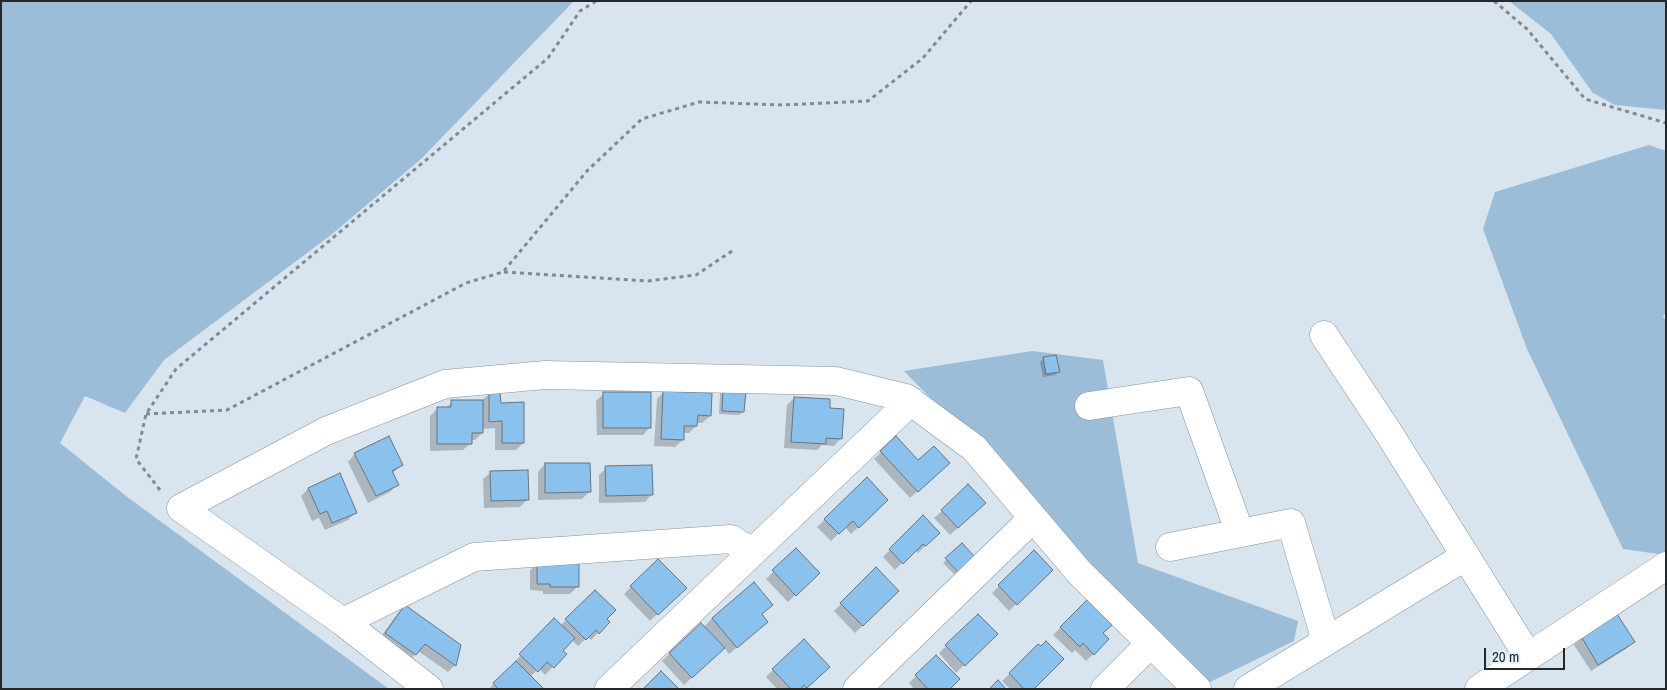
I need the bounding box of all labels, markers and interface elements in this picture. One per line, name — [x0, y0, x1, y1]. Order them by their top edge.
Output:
scale bar — [1487, 638, 1568, 670]
text: 20 m — [1492, 646, 1519, 667]

